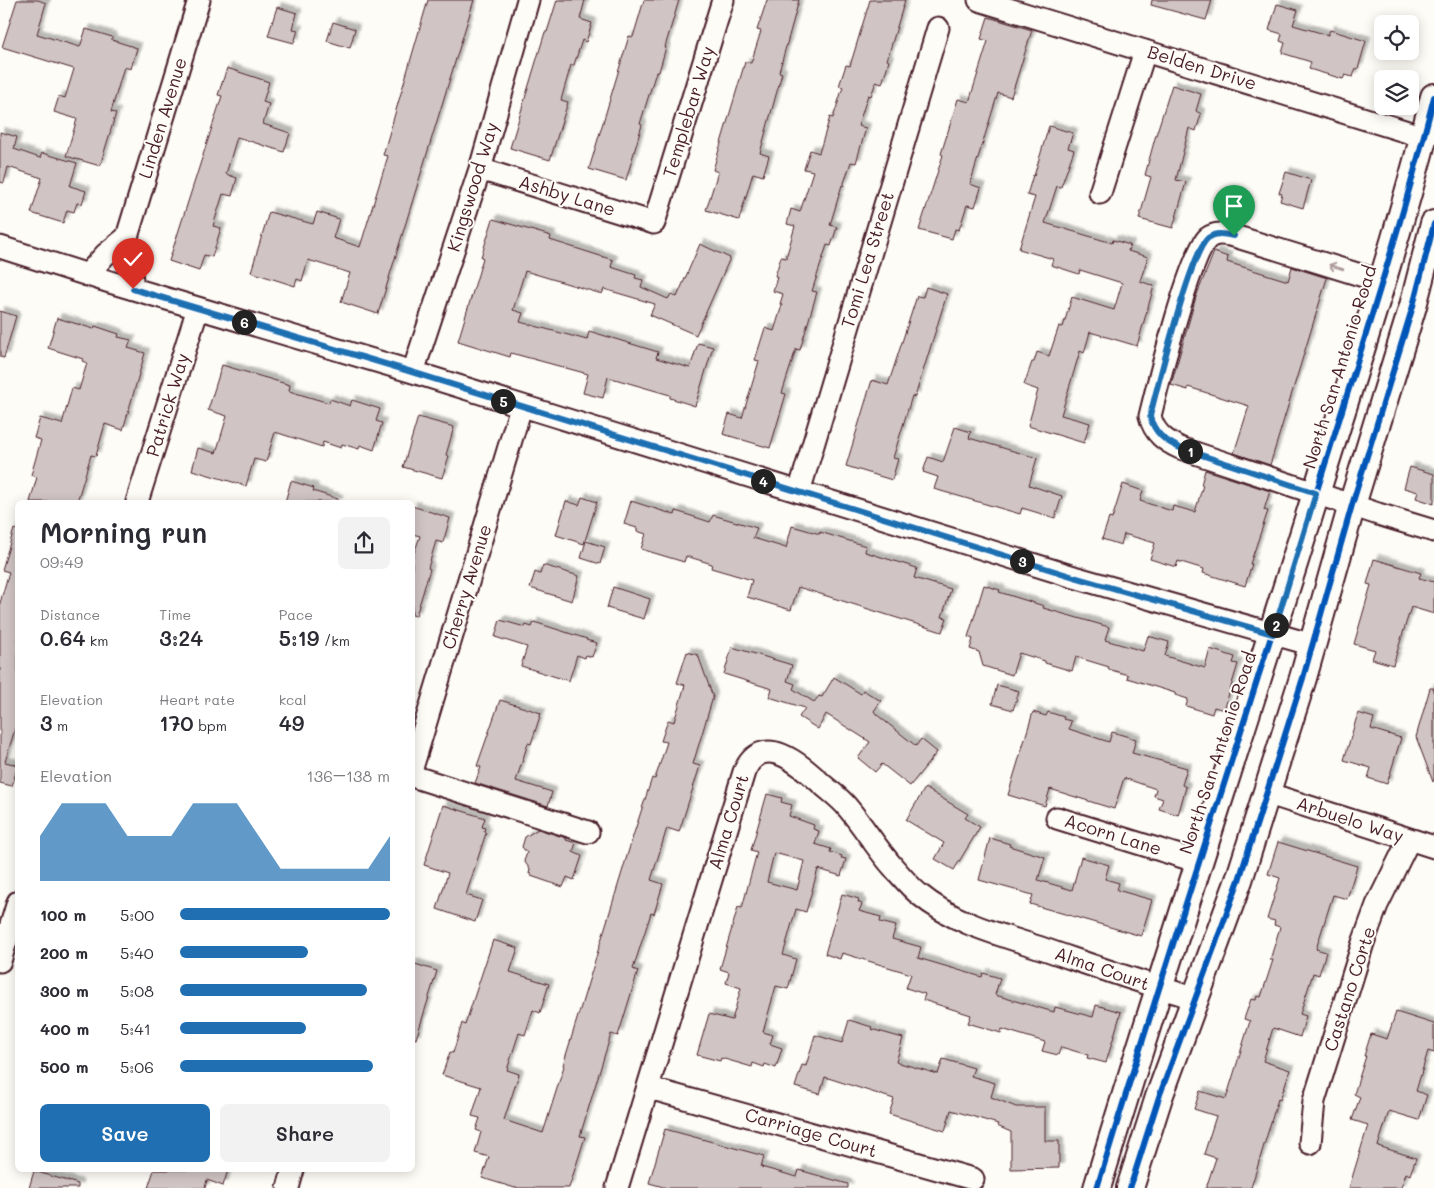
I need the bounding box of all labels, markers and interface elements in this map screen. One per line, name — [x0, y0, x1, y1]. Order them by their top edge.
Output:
map controls — [1374, 15, 1419, 115]
button: locate — [1374, 15, 1419, 60]
street label: Belden Drive — [1145, 39, 1260, 95]
street label: Templebar Way — [657, 43, 719, 180]
street label: Linden Avenue — [132, 54, 192, 181]
button: layers — [1374, 70, 1419, 115]
street label: Kingswood Way — [441, 119, 503, 255]
street label: Ashby Lane — [516, 169, 619, 221]
pin — [1213, 185, 1255, 236]
street label: Tomi Lea Street — [835, 189, 899, 331]
icon: arrive — [1220, 192, 1248, 220]
pin — [112, 238, 154, 289]
icon: check — [119, 245, 147, 273]
street label: North San Antonio Road — [1297, 262, 1381, 471]
one-way arrow — [1329, 262, 1345, 271]
pin: 6 — [232, 310, 256, 334]
text: 6 — [240, 313, 249, 332]
street label: Patrick Way — [140, 350, 194, 459]
pin: 5 — [490, 388, 516, 414]
text: 5 — [499, 392, 508, 411]
pin: 1 — [1178, 438, 1202, 464]
text: 1 — [1187, 442, 1194, 461]
pin: 4 — [750, 468, 776, 494]
text: 4 — [759, 472, 768, 491]
text: Morning run — [40, 514, 207, 550]
button: share — [338, 517, 390, 569]
street label: Cherry Avenue — [436, 521, 496, 652]
pin: 3 — [1010, 548, 1034, 574]
text: 09:49 — [40, 551, 83, 572]
text: 3 — [1018, 552, 1027, 571]
text: Distance — [40, 605, 100, 624]
text: Time — [159, 605, 191, 624]
text: Pace — [279, 605, 313, 624]
pin: 2 — [1264, 612, 1288, 638]
text: 2 — [1273, 616, 1280, 635]
text: 0.64 — [40, 624, 85, 651]
text: 3:24 — [159, 624, 203, 651]
text: 5:19 — [279, 624, 319, 651]
text: km — [85, 631, 108, 650]
text: /km — [319, 631, 350, 650]
street label: North San Antonio Road — [1173, 648, 1261, 857]
text: Elevation — [40, 690, 103, 709]
text: Heart rate — [159, 690, 235, 709]
text: kcal — [279, 690, 307, 709]
text: 3 — [40, 709, 53, 736]
text: 170 — [159, 709, 194, 736]
text: 49 — [279, 709, 304, 736]
text: m — [53, 716, 68, 735]
text: bpm — [194, 716, 227, 735]
text: Elevation — [40, 765, 112, 786]
text: 136–138 m — [307, 765, 390, 786]
street label: Alma Court — [702, 771, 754, 872]
street label: Arbuelo Way — [1294, 790, 1407, 848]
street label: Acorn Lane — [1062, 808, 1165, 860]
text: 100 m — [40, 904, 86, 925]
text: 5:00 — [120, 904, 154, 925]
street label: Castano Corte — [1318, 923, 1381, 1054]
street label: Alma Court — [1052, 941, 1153, 995]
text: 200 m — [40, 942, 88, 963]
text: 5:40 — [120, 942, 154, 963]
text: 300 m — [40, 980, 89, 1001]
text: 5:08 — [120, 980, 154, 1001]
text: 400 m — [40, 1018, 89, 1039]
text: 5:41 — [120, 1018, 151, 1039]
text: 500 m — [40, 1056, 88, 1077]
text: 5:06 — [120, 1056, 154, 1077]
street label: Carriage Court — [742, 1102, 880, 1162]
button: Save — [40, 1104, 210, 1162]
button: Share — [220, 1104, 390, 1162]

